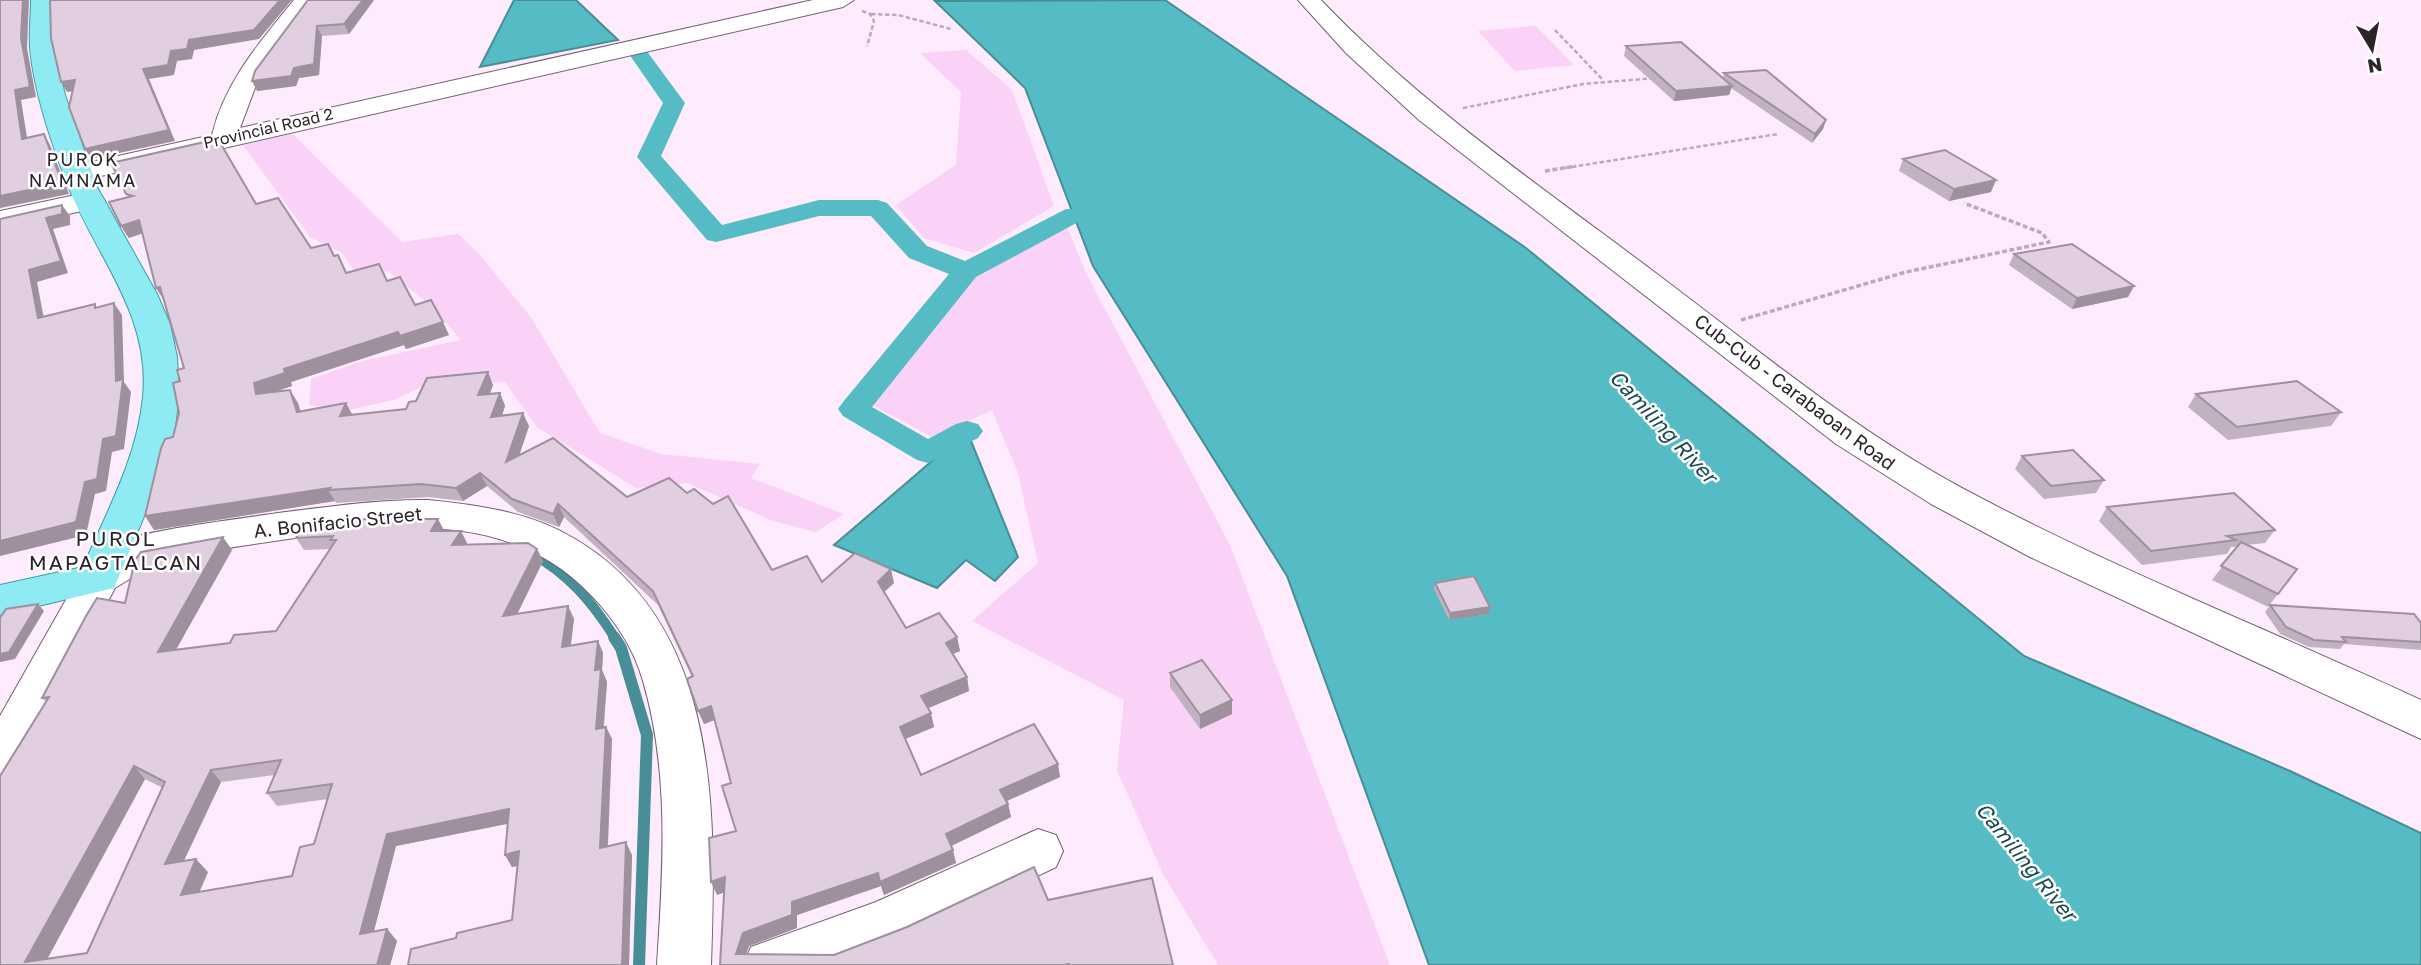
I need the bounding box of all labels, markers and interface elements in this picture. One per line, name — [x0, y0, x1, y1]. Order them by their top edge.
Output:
north arrow — [2337, 14, 2407, 84]
text: N — [2366, 54, 2384, 79]
street label: Provincial Road 2 — [201, 103, 335, 153]
district label: PUROK NAMNAMA — [29, 148, 137, 191]
street label: Cub-Cub - Carabaoan Road — [1690, 309, 1900, 475]
water label: Camiling River — [1605, 364, 1725, 490]
street label: A. Bonifacio Street — [253, 501, 423, 542]
district label: PUROL MAPAGTALCAN — [29, 525, 203, 575]
water label: Camiling River — [1971, 797, 2084, 928]

